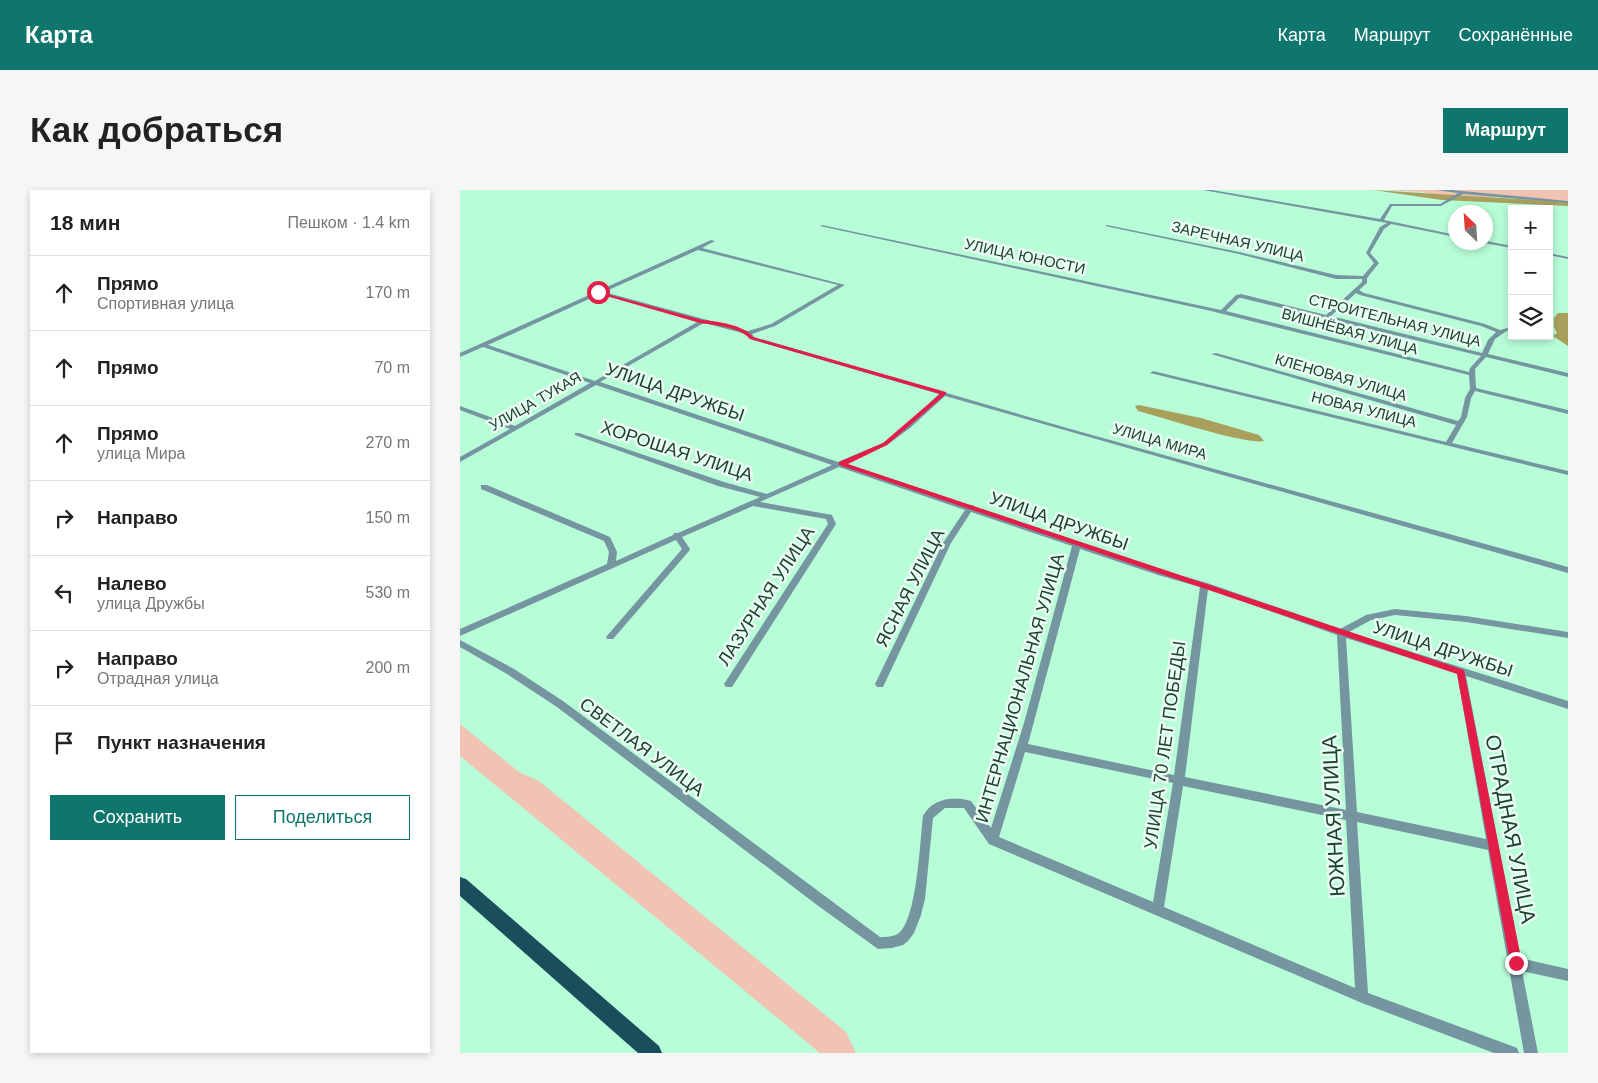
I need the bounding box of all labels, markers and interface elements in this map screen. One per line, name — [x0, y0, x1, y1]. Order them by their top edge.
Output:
text: Карта — [25, 21, 93, 48]
text: Карта — [1278, 25, 1326, 45]
text: Маршрут — [1354, 25, 1430, 45]
text: Сохранённые — [1458, 25, 1573, 45]
button: Маршрут — [1443, 108, 1568, 153]
text: Как добраться — [30, 110, 283, 149]
north arrow — [1448, 205, 1493, 250]
map controls — [1508, 205, 1553, 340]
button: + — [1508, 205, 1553, 250]
text: 18 мин — [50, 211, 120, 234]
text: Пешком · 1.4 km — [287, 214, 410, 231]
street label: ЗАРЕЧНАЯ УЛИЦА — [1170, 217, 1306, 265]
street label: УЛИЦА ЮНОСТИ — [963, 235, 1087, 277]
button: − — [1508, 250, 1553, 295]
text: Прямо — [97, 273, 159, 294]
icon: ahead — [50, 279, 78, 307]
route start — [587, 281, 610, 304]
text: 170 m — [366, 284, 410, 301]
street label: СТРОИТЕЛЬНАЯ УЛИЦА — [1307, 290, 1483, 350]
text: Спортивная улица — [97, 295, 234, 312]
button: layers — [1508, 295, 1553, 340]
street label: ВИШНЁВАЯ УЛИЦА — [1280, 305, 1420, 357]
street label: КЛЕНОВАЯ УЛИЦА — [1273, 350, 1409, 404]
icon: ahead — [50, 354, 78, 382]
text: Прямо — [97, 357, 159, 378]
text: 70 m — [374, 359, 410, 376]
street label: УЛИЦА ДРУЖБЫ — [603, 359, 747, 425]
street label: УЛИЦА ТУКАЯ — [486, 368, 584, 434]
street label: НОВАЯ УЛИЦА — [1310, 388, 1418, 430]
street label: ХОРОШАЯ УЛИЦА — [599, 417, 755, 485]
street label: УЛИЦА МИРА — [1111, 419, 1209, 463]
text: Прямо — [97, 423, 159, 444]
icon: ahead — [50, 429, 78, 457]
text: 270 m — [366, 434, 410, 451]
text: улица Мира — [97, 445, 186, 462]
street label: УЛИЦА ДРУЖБЫ — [987, 488, 1131, 554]
icon: right — [50, 504, 78, 532]
text: Направо — [97, 507, 178, 528]
text: 150 m — [366, 509, 410, 526]
street label: ЛАЗУРНАЯ УЛИЦА — [714, 523, 818, 669]
street label: ЯСНАЯ УЛИЦА — [872, 526, 948, 650]
street label: ИНТЕРНАЦИОНАЛЬНАЯ УЛИЦА — [972, 551, 1068, 825]
text: Налево — [97, 573, 167, 594]
icon: left — [50, 579, 78, 607]
text: 530 m — [366, 584, 410, 601]
text: улица Дружбы — [97, 595, 205, 612]
street label: УЛИЦА ДРУЖБЫ — [1371, 617, 1515, 681]
street label: УЛИЦА 70 ЛЕТ ПОБЕДЫ — [1141, 640, 1189, 850]
text: Направо — [97, 648, 178, 669]
icon: right — [50, 654, 78, 682]
text: 200 m — [366, 659, 410, 676]
text: Отрадная улица — [97, 670, 219, 687]
street label: СВЕТЛАЯ УЛИЦА — [576, 694, 708, 800]
icon: arrive — [50, 729, 78, 757]
text: Пункт назначения — [97, 732, 266, 753]
street label: ОТРАДНАЯ УЛИЦА — [1481, 733, 1541, 925]
street label: ЮЖНАЯ УЛИЦА — [1317, 735, 1349, 897]
button: Сохранить — [50, 795, 225, 840]
button: Поделиться — [235, 795, 410, 840]
route end — [1505, 952, 1528, 975]

